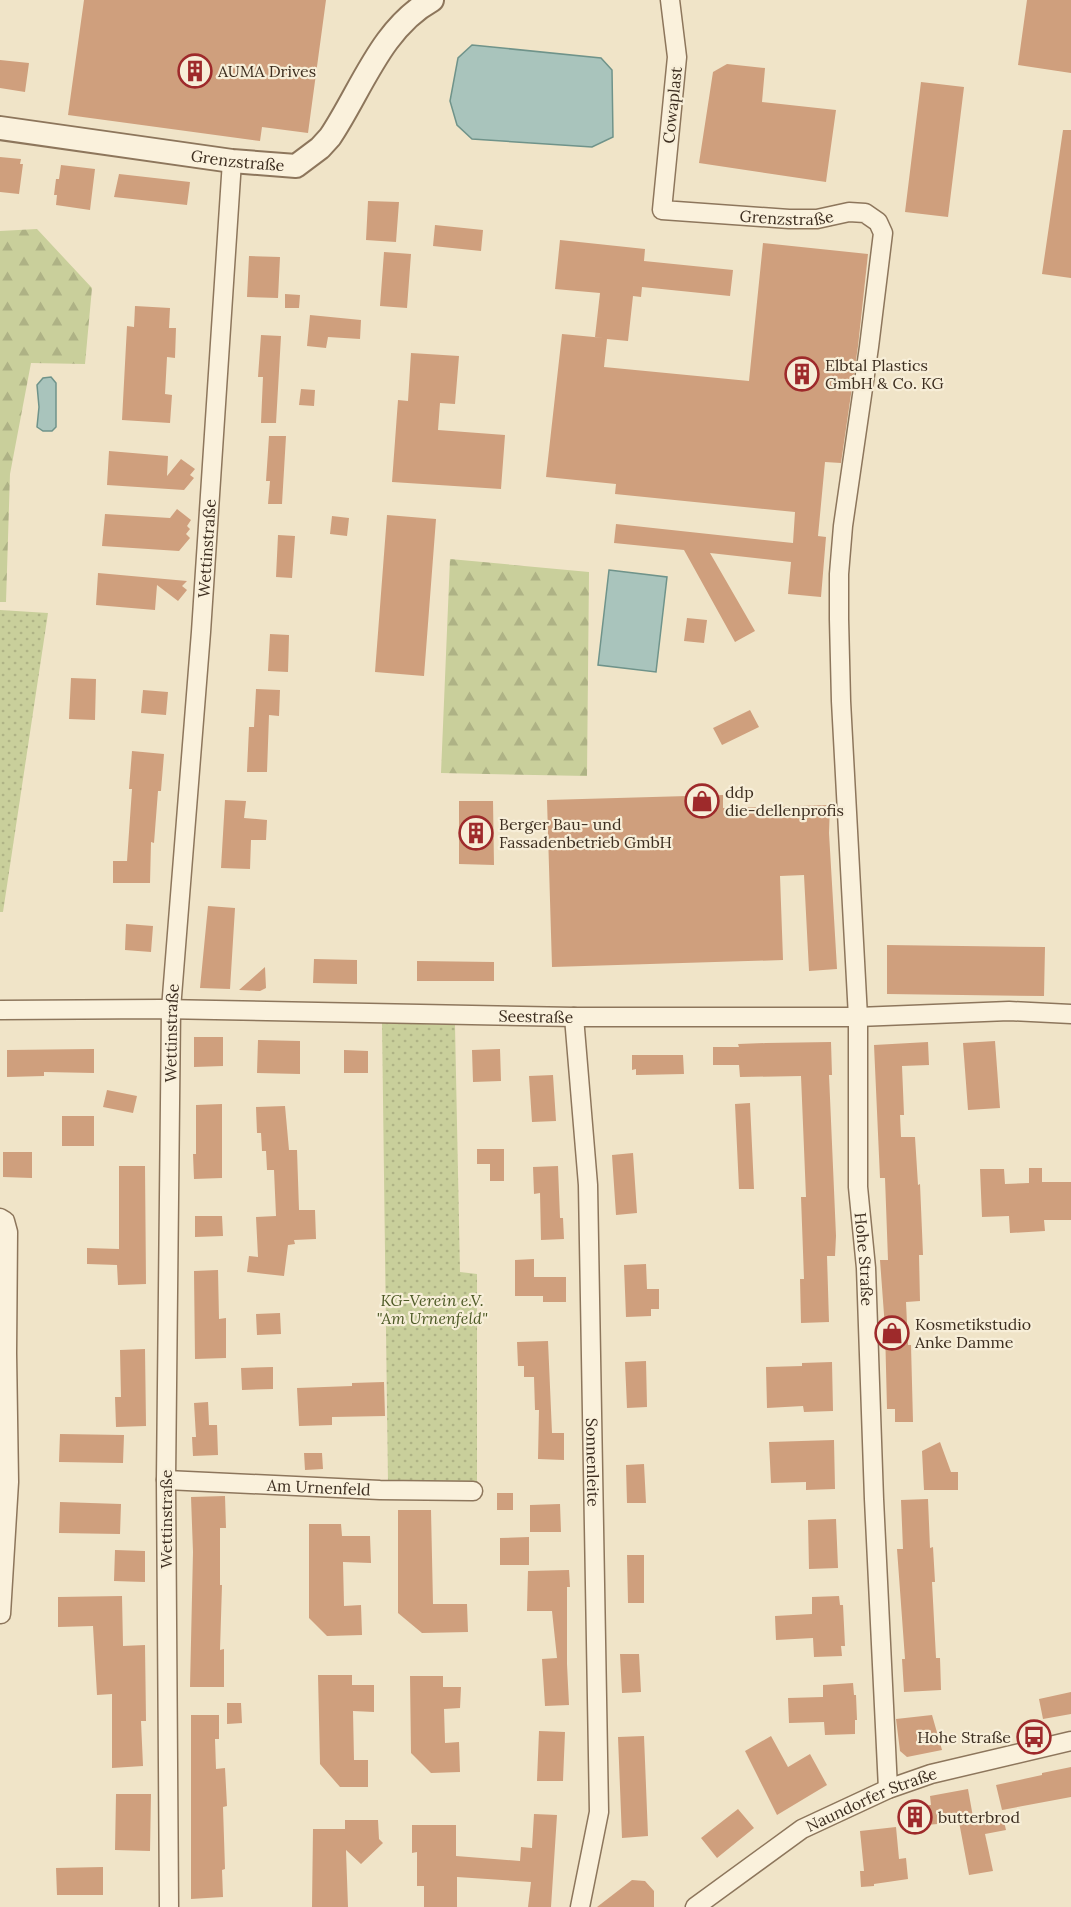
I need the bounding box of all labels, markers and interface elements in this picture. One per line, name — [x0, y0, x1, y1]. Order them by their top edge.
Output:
building icon: AUMA Drives — [177, 53, 213, 89]
place label: AUMA Drives — [217, 61, 316, 81]
street label: Cowaplast — [658, 65, 686, 144]
street label: Grenzstraße — [190, 145, 286, 175]
street label: Grenzstraße — [739, 206, 836, 229]
place label: Elbtal Plastics GmbH & Co. KG — [825, 355, 944, 393]
building icon: Elbtal Plastics GmbH & Co. KG — [784, 356, 820, 392]
street label: Wettinstraße — [193, 498, 220, 598]
place label: ddp die-dellenprofis — [725, 782, 844, 820]
shop icon: ddp die-dellenprofis — [684, 783, 720, 819]
place label: Berger Bau- und Fassadenbetrieb GmbH — [499, 814, 672, 852]
building icon: Berger Bau- und Fassadenbetrieb GmbH — [458, 815, 494, 851]
street label: Wettinstraße — [160, 983, 183, 1083]
street label: Seestraße — [498, 1006, 574, 1027]
street label: Hohe Straße — [851, 1211, 877, 1307]
park label: KG-Verein e.V. "Am Urnenfeld" — [376, 1290, 488, 1328]
place label: Kosmetikstudio Anke Damme — [914, 1314, 1031, 1352]
shop icon: Kosmetikstudio Anke Damme — [874, 1315, 910, 1351]
street label: Sonnenleite — [582, 1418, 604, 1507]
street label: Wettinstraße — [156, 1469, 176, 1568]
street label: Am Urnenfeld — [266, 1475, 371, 1500]
bus stop icon: Hohe Straße — [1016, 1719, 1052, 1755]
place label: Hohe Straße — [917, 1727, 1011, 1747]
street label: Naundorfer Straße — [803, 1763, 939, 1836]
building icon: butterbrod — [897, 1799, 933, 1835]
place label: butterbrod — [938, 1807, 1020, 1827]

